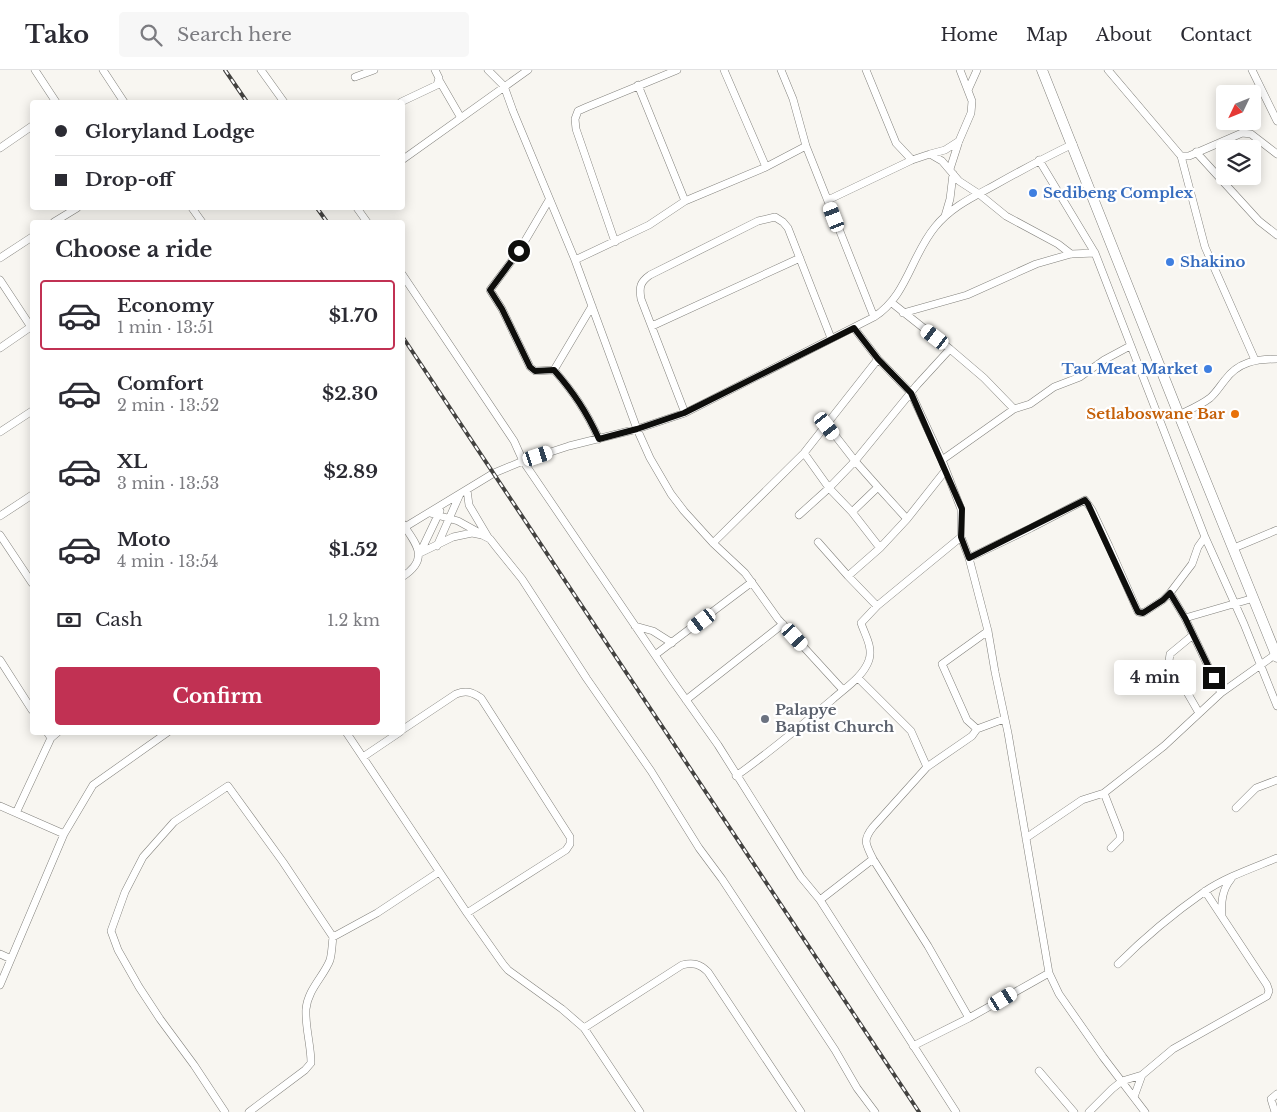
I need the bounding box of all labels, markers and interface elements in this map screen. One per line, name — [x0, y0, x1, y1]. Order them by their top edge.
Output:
search box — [119, 12, 469, 57]
text: Tako — [25, 20, 89, 49]
icon: search — [137, 21, 165, 49]
text: Search here — [177, 23, 292, 46]
text: Home — [940, 24, 998, 46]
text: Map — [1026, 24, 1068, 46]
text: About — [1096, 24, 1152, 46]
text: Contact — [1180, 24, 1252, 46]
north arrow — [1216, 85, 1261, 130]
map controls — [1216, 85, 1261, 185]
text: Gloryland Lodge — [85, 120, 255, 143]
button: layers — [1216, 140, 1261, 185]
text: Drop-off — [85, 168, 174, 191]
place label: Sedibeng Complex — [1043, 183, 1194, 202]
marker: Sedibeng Complex — [1027, 187, 1039, 199]
car — [821, 200, 846, 234]
text: Choose a ride — [55, 236, 212, 263]
route start — [508, 240, 530, 262]
place label: Shakino — [1180, 252, 1246, 271]
marker: Shakino — [1164, 256, 1176, 268]
icon: car — [57, 293, 102, 338]
text: Economy — [117, 294, 214, 317]
text: $1.70 — [329, 304, 378, 327]
text: 1 min · 13:51 — [117, 317, 214, 337]
car — [918, 322, 951, 352]
place label: Tau Meat Market — [1062, 359, 1198, 378]
marker: Tau Meat Market — [1202, 363, 1214, 375]
icon: car — [57, 371, 102, 416]
text: Comfort — [117, 372, 204, 395]
text: $2.30 — [322, 382, 378, 405]
text: 2 min · 13:52 — [117, 395, 219, 415]
place label: Setlaboswane Bar — [1086, 404, 1226, 423]
marker: Setlaboswane Bar — [1229, 408, 1241, 420]
car — [811, 410, 842, 442]
car — [521, 444, 554, 468]
icon: car — [57, 449, 102, 494]
text: XL — [117, 450, 147, 473]
text: $2.89 — [324, 460, 378, 483]
text: 3 min · 13:53 — [117, 473, 219, 493]
icon: car — [57, 527, 102, 572]
text: Moto — [117, 528, 171, 551]
text: $1.52 — [329, 538, 378, 561]
text: 4 min · 13:54 — [117, 551, 218, 571]
icon: cash — [55, 606, 83, 634]
car — [685, 606, 718, 636]
text: Cash — [95, 608, 142, 631]
text: 1.2 km — [327, 610, 380, 630]
car — [779, 621, 810, 653]
callout: 4 min — [1114, 660, 1196, 696]
button: Confirm — [55, 667, 380, 725]
text: 4 min — [1130, 667, 1180, 687]
route end — [1203, 667, 1225, 689]
place label: Palapye Baptist Church — [775, 700, 894, 736]
marker: Palapye Baptist Church — [759, 713, 771, 725]
car — [986, 985, 1019, 1013]

